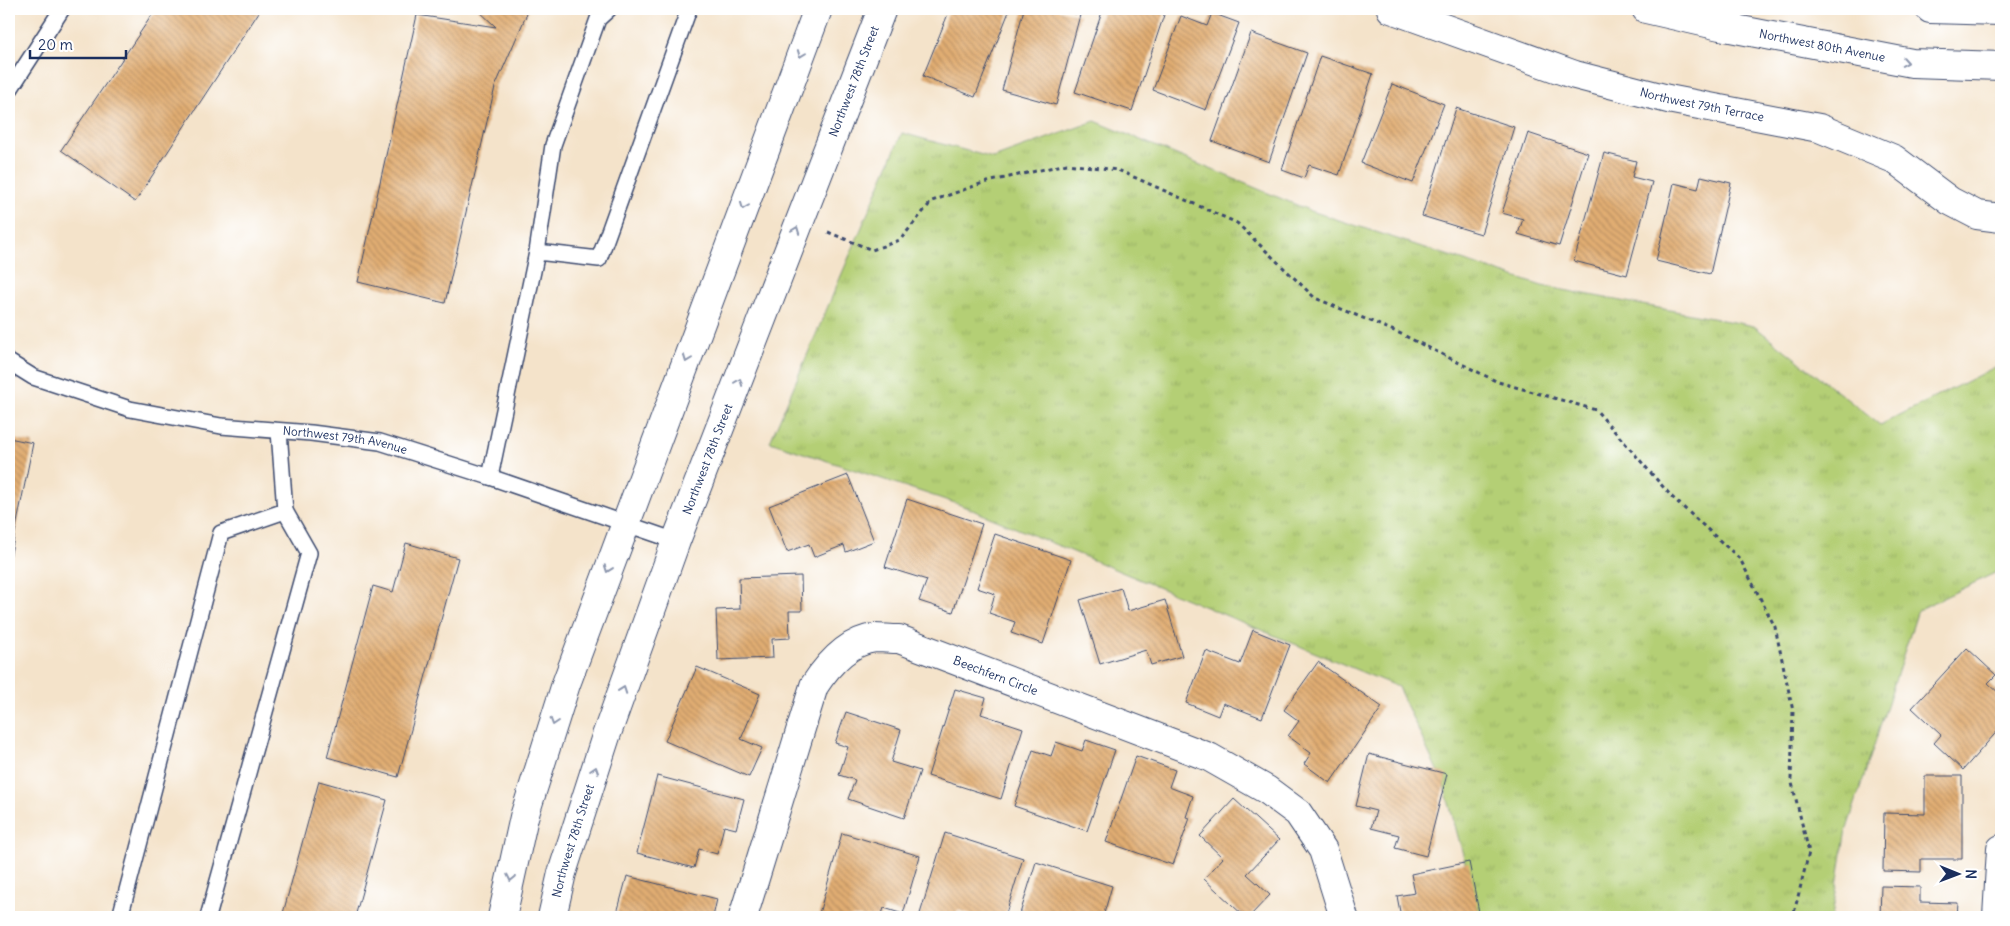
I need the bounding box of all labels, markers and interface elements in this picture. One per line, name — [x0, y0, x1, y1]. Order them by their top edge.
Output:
street label: Northwest 78th Street — [825, 24, 882, 139]
street label: Northwest 80th Avenue — [1758, 26, 1887, 65]
scale bar — [30, 28, 126, 60]
text: 20 m — [38, 35, 73, 54]
one-way arrow — [797, 50, 807, 58]
one-way arrow — [1901, 56, 1910, 66]
street label: Northwest 79th Terrace — [1638, 84, 1765, 124]
one-way arrow — [740, 202, 750, 210]
one-way arrow — [790, 226, 801, 235]
one-way arrow — [683, 354, 693, 362]
one-way arrow — [733, 378, 743, 386]
street label: Northwest 78th Street — [679, 401, 735, 517]
street label: Northwest 79th Avenue — [282, 423, 409, 457]
one-way arrow — [604, 564, 614, 572]
street label: Beechfern Circle — [951, 652, 1040, 698]
one-way arrow — [617, 686, 627, 695]
one-way arrow — [550, 717, 560, 725]
one-way arrow — [590, 766, 600, 775]
street label: Northwest 78th Street — [549, 782, 597, 899]
north arrow — [1932, 848, 1982, 898]
text: N — [1962, 869, 1980, 879]
one-way arrow — [506, 874, 517, 883]

